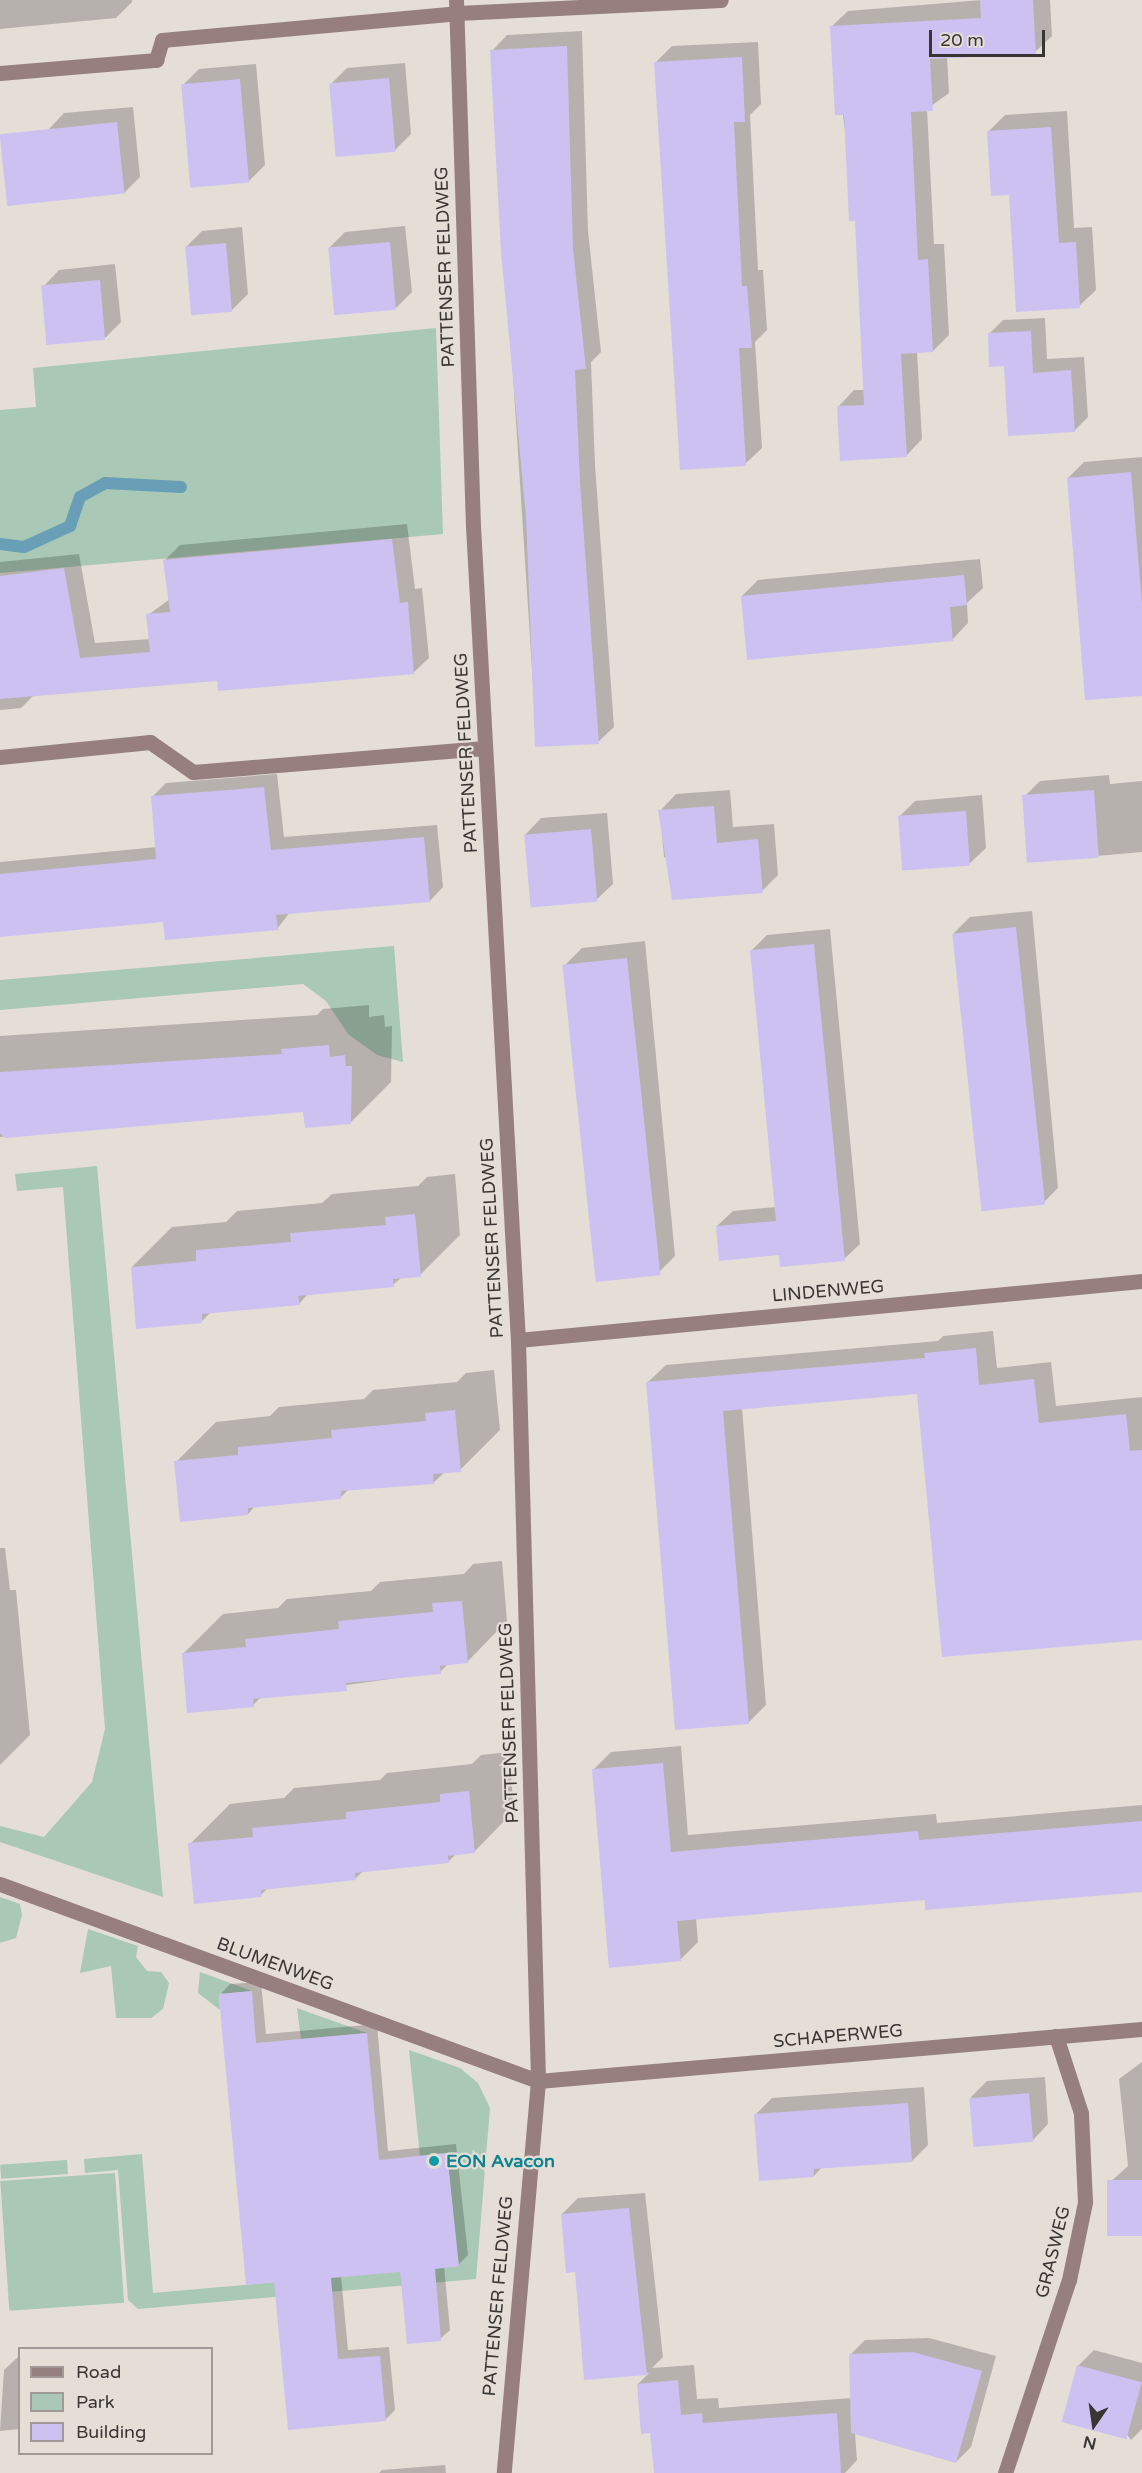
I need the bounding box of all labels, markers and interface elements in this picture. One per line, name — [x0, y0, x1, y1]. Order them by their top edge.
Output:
scale bar — [932, 18, 1048, 56]
text: 20 m — [940, 29, 984, 51]
street label: PATTENSER FELDWEG — [431, 166, 459, 368]
street label: PATTENSER FELDWEG — [450, 652, 482, 854]
street label: PATTENSER FELDWEG — [476, 1137, 508, 1339]
street label: LINDENWEG — [771, 1275, 885, 1307]
street label: PATTENSER FELDWEG — [495, 1622, 523, 1824]
street label: BLUMENWEG — [214, 1933, 336, 1995]
street label: SCHAPERWEG — [772, 2020, 904, 2052]
place label: EON Avacon — [446, 2150, 555, 2172]
marker: EON Avacon — [427, 2154, 441, 2168]
street label: PATTENSER FELDWEG — [478, 2195, 518, 2397]
street label: GRASWEG — [1031, 2204, 1075, 2300]
legend — [18, 2347, 213, 2455]
text: Road — [76, 2361, 121, 2383]
text: Park — [76, 2391, 114, 2413]
north arrow — [1064, 2395, 1124, 2455]
text: Building — [76, 2421, 146, 2443]
text: N — [1081, 2431, 1098, 2454]

